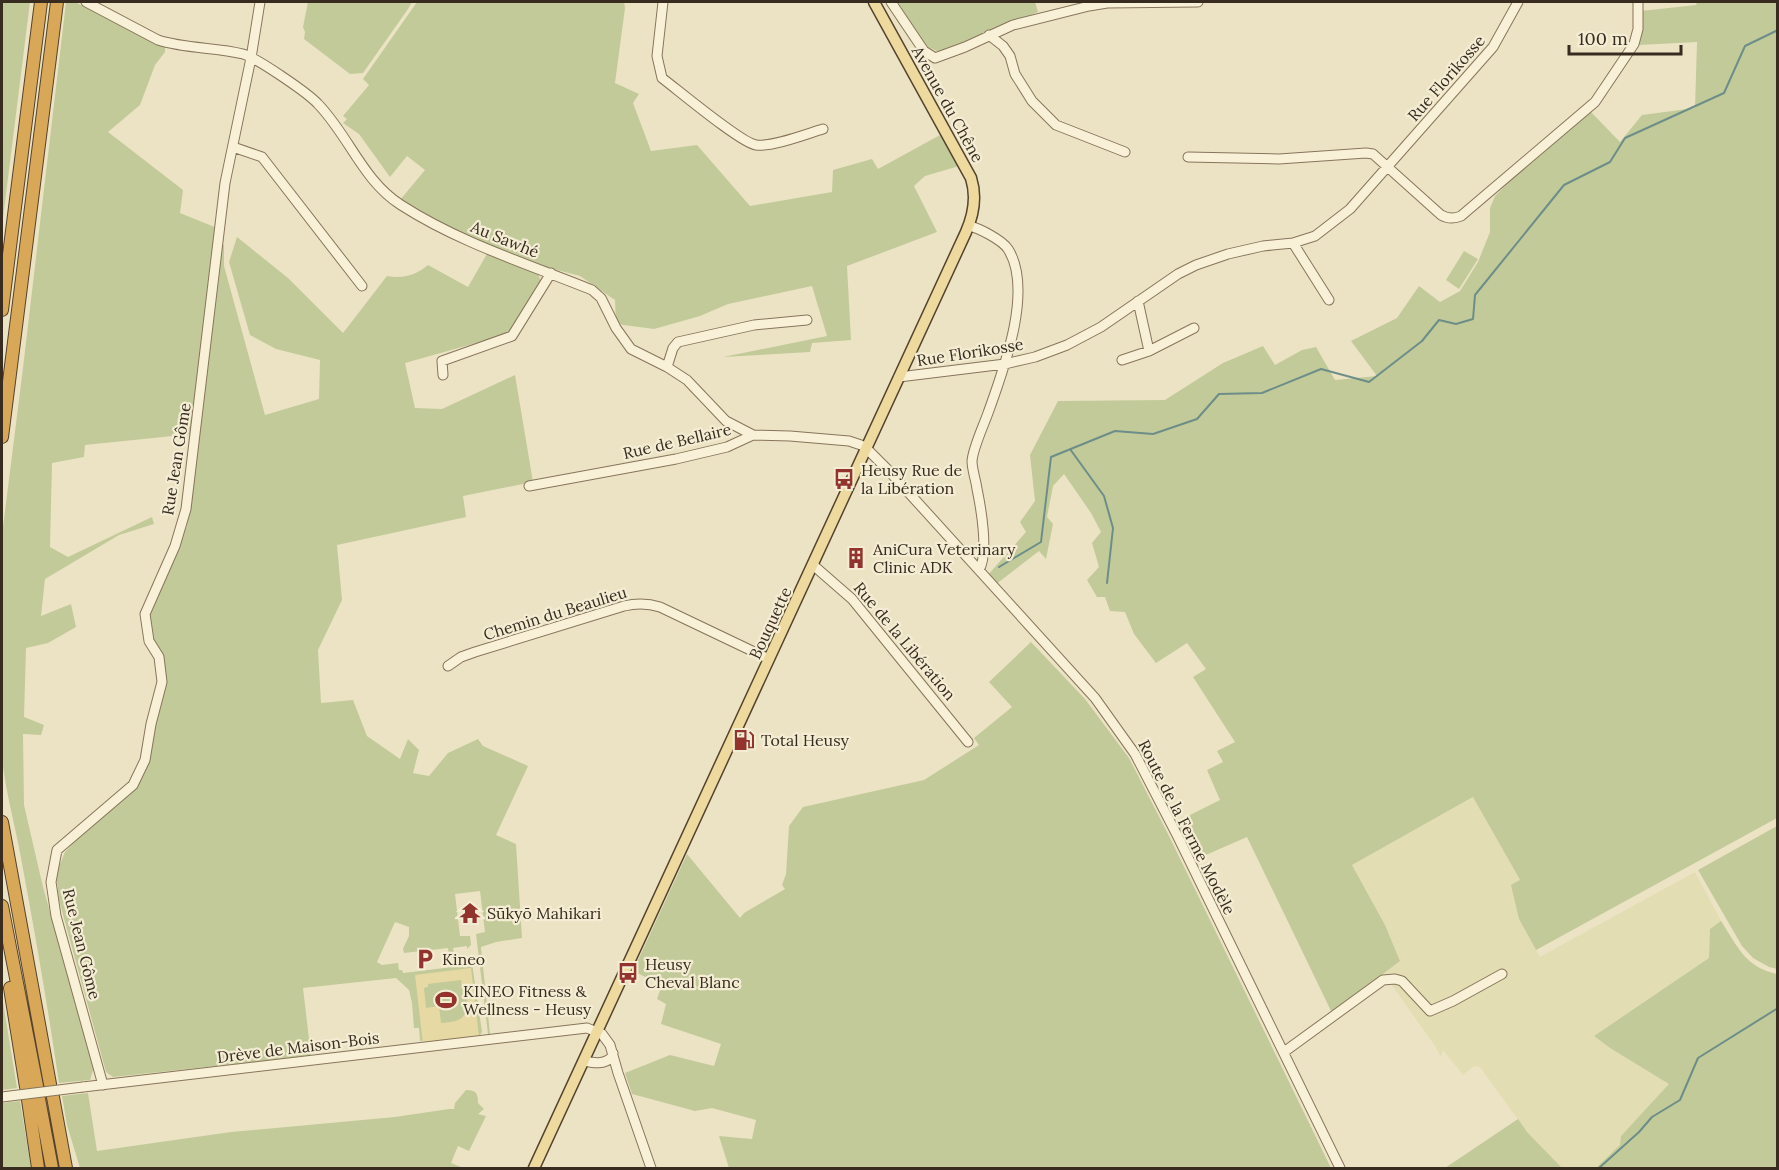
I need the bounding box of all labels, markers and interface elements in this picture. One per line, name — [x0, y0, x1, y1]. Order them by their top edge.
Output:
scale bar — [1569, 18, 1682, 56]
text: 100 m — [1578, 27, 1628, 50]
street label: Rue Florikosse — [1403, 31, 1489, 125]
street label: Avenue du Chêne — [907, 42, 988, 166]
street label: Au Sawhé — [467, 216, 542, 262]
street label: Rue Florikosse — [915, 334, 1025, 370]
street label: Rue Jean Gôme — [157, 401, 195, 517]
street label: Rue de Bellaire — [621, 419, 733, 463]
place label: Heusy Rue de la Libération — [861, 460, 962, 498]
bus stop icon: Heusy Rue de la Libération — [832, 467, 856, 491]
place label: AniCura Veterinary Clinic ADK — [872, 539, 1016, 577]
building icon: AniCura Veterinary Clinic ADK — [844, 546, 868, 570]
street label: Rue de la Libération — [850, 578, 960, 704]
street label: Chemin du Beaulieu — [481, 582, 630, 644]
street label: Bouquette — [745, 583, 796, 662]
fuel station icon: Total Heusy — [732, 728, 756, 752]
place label: Total Heusy — [761, 730, 850, 750]
street label: Route de la Ferme Modèle — [1134, 736, 1240, 918]
street label: Rue Jean Gôme — [59, 886, 106, 1002]
temple icon: Sūkyō Mahikari — [458, 901, 482, 925]
place label: Sūkyō Mahikari — [487, 903, 601, 923]
parking icon: Kineo — [413, 947, 437, 971]
place label: Kineo — [442, 949, 485, 969]
place label: Heusy Cheval Blanc — [645, 954, 740, 992]
bus stop icon: Heusy Cheval Blanc — [616, 961, 640, 985]
place label: KINEO Fitness & Wellness - Heusy — [463, 981, 592, 1019]
sports icon: KINEO Fitness & Wellness - Heusy — [434, 988, 458, 1012]
street label: Drève de Maison-Bois — [216, 1027, 380, 1067]

